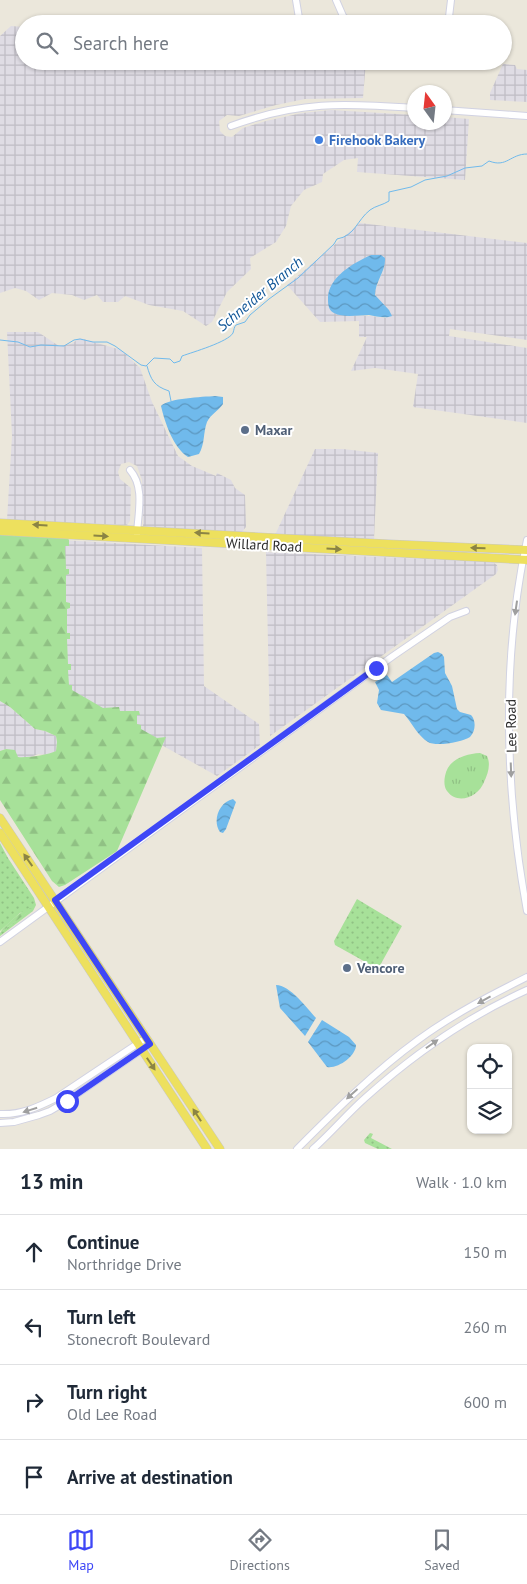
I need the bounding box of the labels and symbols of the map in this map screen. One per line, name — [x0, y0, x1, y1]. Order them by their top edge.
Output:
north arrow — [407, 85, 452, 130]
place label: Firehook Bakery — [329, 131, 426, 149]
marker: Firehook Bakery — [313, 134, 325, 146]
water label: Schneider Branch — [213, 252, 307, 335]
place label: Maxar — [255, 421, 292, 439]
marker: Maxar — [239, 424, 251, 436]
one-way arrow — [32, 521, 48, 529]
one-way arrow — [194, 528, 210, 536]
one-way arrow — [93, 532, 109, 540]
street label: Willard Road — [226, 534, 302, 556]
one-way arrow — [470, 544, 486, 552]
one-way arrow — [327, 545, 343, 553]
one-way arrow — [512, 600, 520, 616]
route end — [365, 657, 388, 680]
street label: Lee Road — [502, 699, 520, 753]
one-way arrow — [508, 763, 516, 779]
one-way arrow — [23, 853, 33, 866]
place label: Vencore — [356, 959, 405, 977]
marker: Vencore — [341, 962, 353, 974]
one-way arrow — [477, 995, 490, 1004]
one-way arrow — [425, 1039, 439, 1049]
one-way arrow — [147, 1057, 156, 1071]
one-way arrow — [346, 1089, 359, 1100]
route start — [56, 1090, 79, 1113]
one-way arrow — [22, 1106, 37, 1114]
one-way arrow — [192, 1108, 202, 1121]

